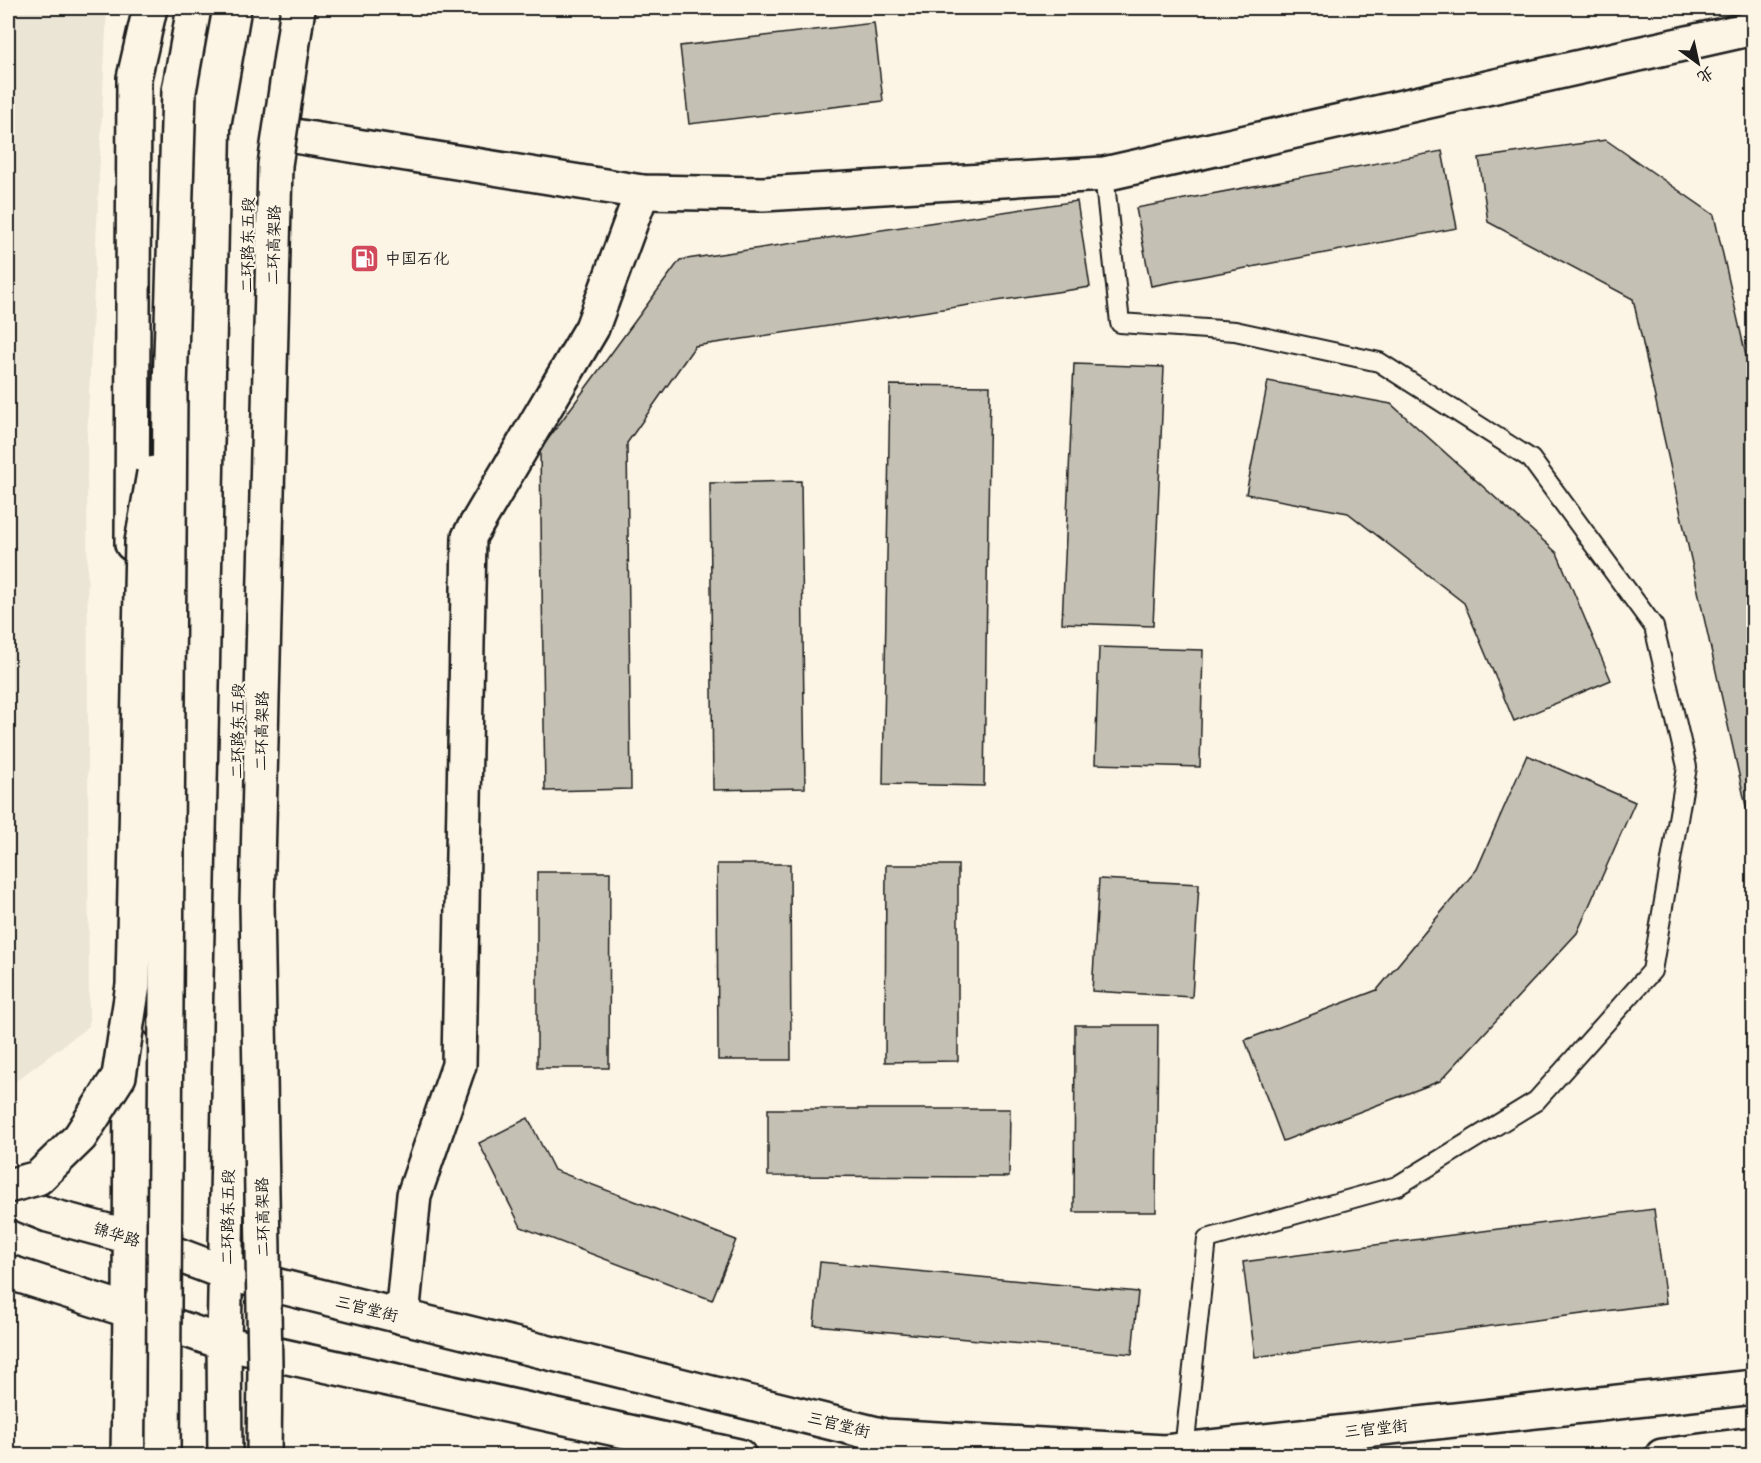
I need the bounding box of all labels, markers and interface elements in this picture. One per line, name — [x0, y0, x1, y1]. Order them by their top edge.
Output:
north arrow — [1668, 33, 1728, 93]
text: 北 — [1693, 62, 1718, 88]
street label: 二环路东五段 — [236, 197, 259, 293]
street label: 二环高架路 — [262, 205, 285, 285]
fuel station icon: 中国石化 — [348, 242, 380, 274]
place label: 中国石化 — [385, 248, 449, 269]
street label: 二环路东五段 — [226, 683, 249, 779]
street label: 二环高架路 — [250, 691, 273, 771]
street label: 二环路东五段 — [216, 1169, 239, 1265]
street label: 二环高架路 — [251, 1177, 274, 1257]
street label: 锦华路 — [91, 1217, 143, 1252]
street label: 三官堂街 — [333, 1291, 400, 1326]
street label: 三官堂街 — [805, 1407, 872, 1442]
street label: 三官堂街 — [1343, 1415, 1409, 1442]

